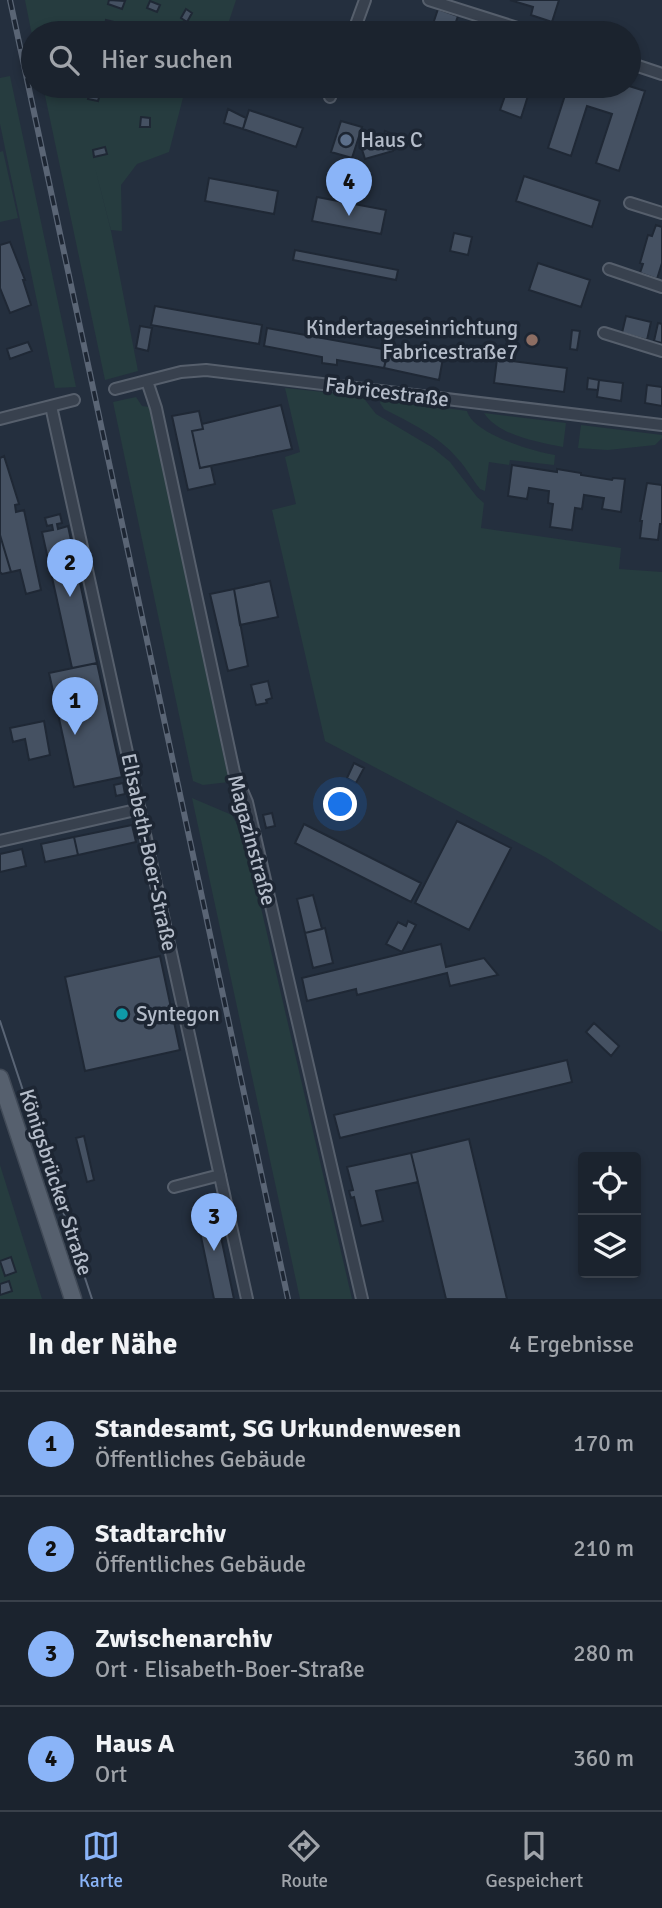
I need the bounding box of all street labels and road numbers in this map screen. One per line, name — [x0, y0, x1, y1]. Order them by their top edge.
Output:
street label: Fabricestraße — [324, 372, 450, 412]
street label: Elisabeth-Boer-Straße — [115, 751, 183, 953]
street label: Magazinstraße — [222, 772, 282, 908]
street label: Königsbrücker Straße — [14, 1085, 98, 1279]

